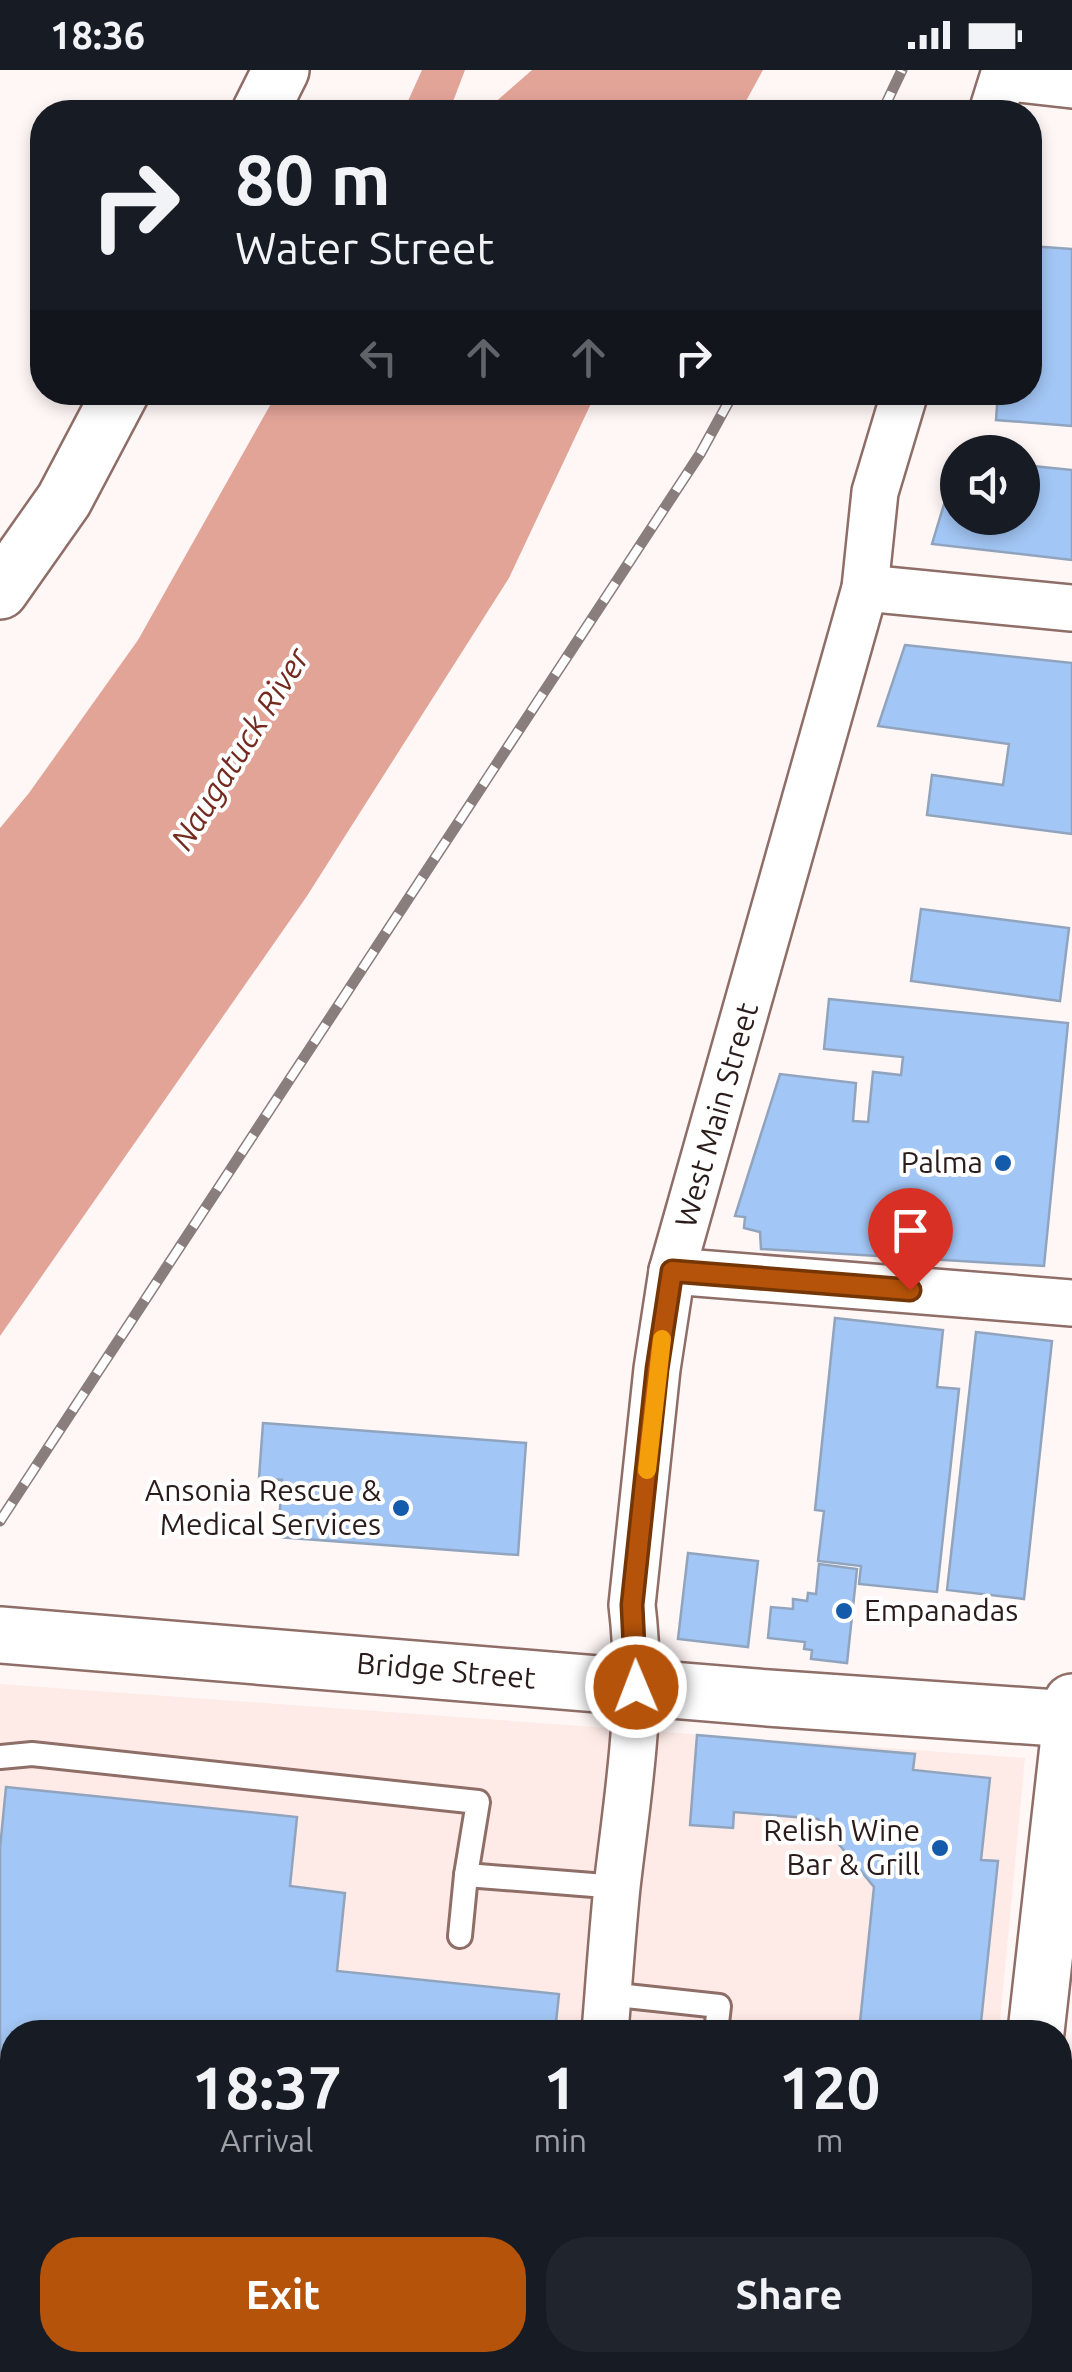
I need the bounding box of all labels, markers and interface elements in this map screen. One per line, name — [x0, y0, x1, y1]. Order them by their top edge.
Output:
text: 18:36 — [50, 14, 145, 56]
icon: right — [70, 140, 200, 270]
text: 80 m — [235, 140, 391, 218]
text: Water Street — [235, 222, 494, 273]
icon: left — [351, 330, 406, 385]
icon: ahead — [456, 330, 511, 385]
icon: ahead — [561, 330, 616, 385]
icon: right — [666, 330, 721, 385]
map controls — [940, 435, 1040, 535]
button: sound — [940, 435, 1040, 535]
water label: Naugatuck River — [163, 640, 316, 856]
street label: West Main Street — [668, 998, 764, 1231]
place label: Palma — [901, 1145, 983, 1179]
marker: Palma — [992, 1152, 1014, 1174]
pin — [868, 1188, 953, 1291]
icon: arrive — [883, 1203, 938, 1258]
place label: Ansonia Rescue & Medical Services — [145, 1473, 381, 1541]
marker: Ansonia Rescue & Medical Services — [390, 1497, 412, 1519]
place label: Empanadas — [864, 1593, 1018, 1627]
marker: Empanadas — [833, 1600, 855, 1622]
position arrow — [584, 1635, 688, 1739]
street label: Bridge Street — [355, 1645, 537, 1695]
place label: Relish Wine Bar & Grill — [763, 1813, 920, 1881]
marker: Relish Wine Bar & Grill — [929, 1837, 951, 1859]
text: 18:37 — [192, 2053, 342, 2120]
text: 1 — [543, 2053, 577, 2120]
text: 120 — [779, 2053, 880, 2120]
text: Arrival — [220, 2122, 313, 2158]
text: min — [533, 2122, 587, 2158]
text: m — [816, 2122, 843, 2158]
button: Exit — [40, 2237, 526, 2352]
button: Share — [546, 2237, 1032, 2352]

